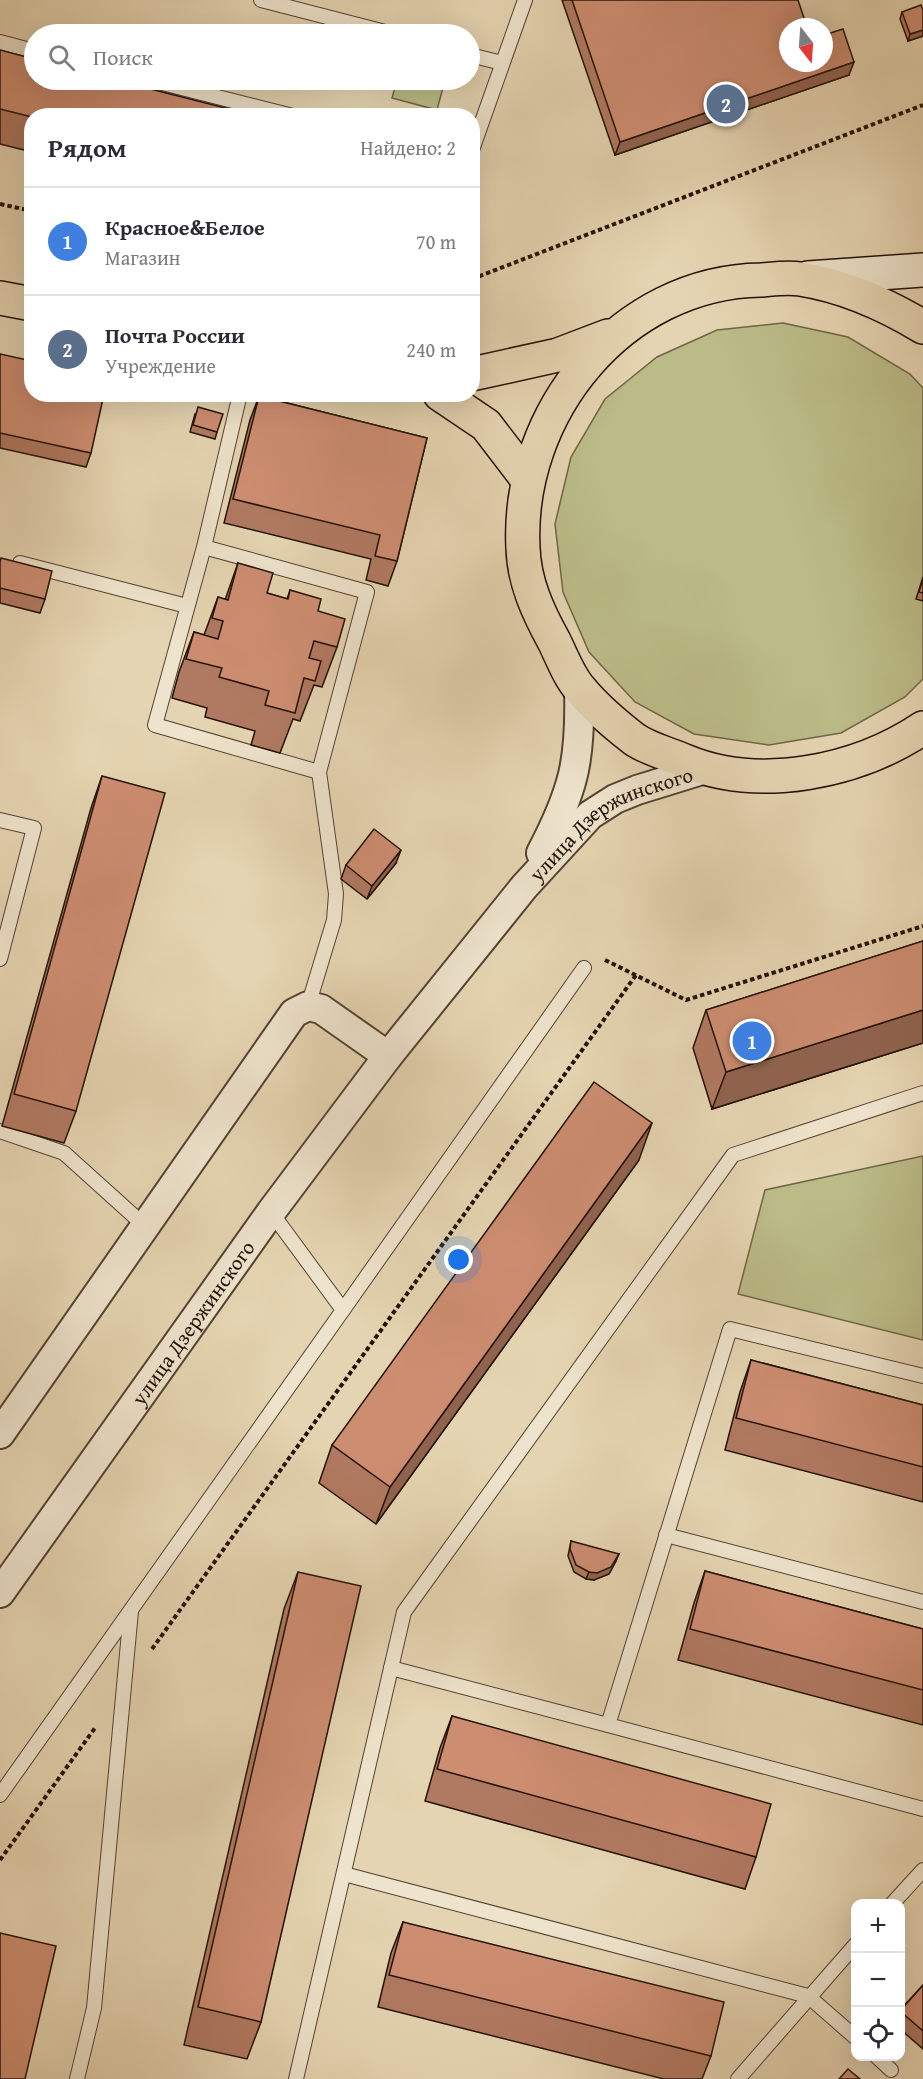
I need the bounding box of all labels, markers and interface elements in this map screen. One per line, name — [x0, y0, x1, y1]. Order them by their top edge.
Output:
north arrow — [779, 18, 833, 72]
search box — [24, 24, 480, 90]
icon: search — [45, 41, 78, 74]
text: Поиск — [93, 41, 153, 73]
pin: 2 — [706, 82, 746, 126]
text: Рядом — [48, 128, 126, 167]
text: Найдено: 2 — [360, 133, 456, 162]
text: Красное&Белое — [105, 211, 265, 243]
text: 1 — [62, 227, 73, 256]
text: 70 m — [416, 227, 456, 256]
text: Магазин — [105, 243, 180, 272]
text: Почта России — [105, 319, 245, 351]
text: 2 — [62, 335, 73, 364]
text: 240 m — [406, 335, 456, 364]
text: Учреждение — [105, 351, 216, 380]
street label: улица Дзержинского — [520, 758, 696, 889]
pin: 1 — [732, 1018, 771, 1064]
street label: улица Дзержинского — [122, 1234, 262, 1412]
your location — [444, 1245, 473, 1274]
map controls — [851, 1899, 905, 2061]
button: + — [851, 1899, 905, 1953]
button: − — [851, 1953, 905, 2007]
button: locate — [851, 2007, 905, 2061]

